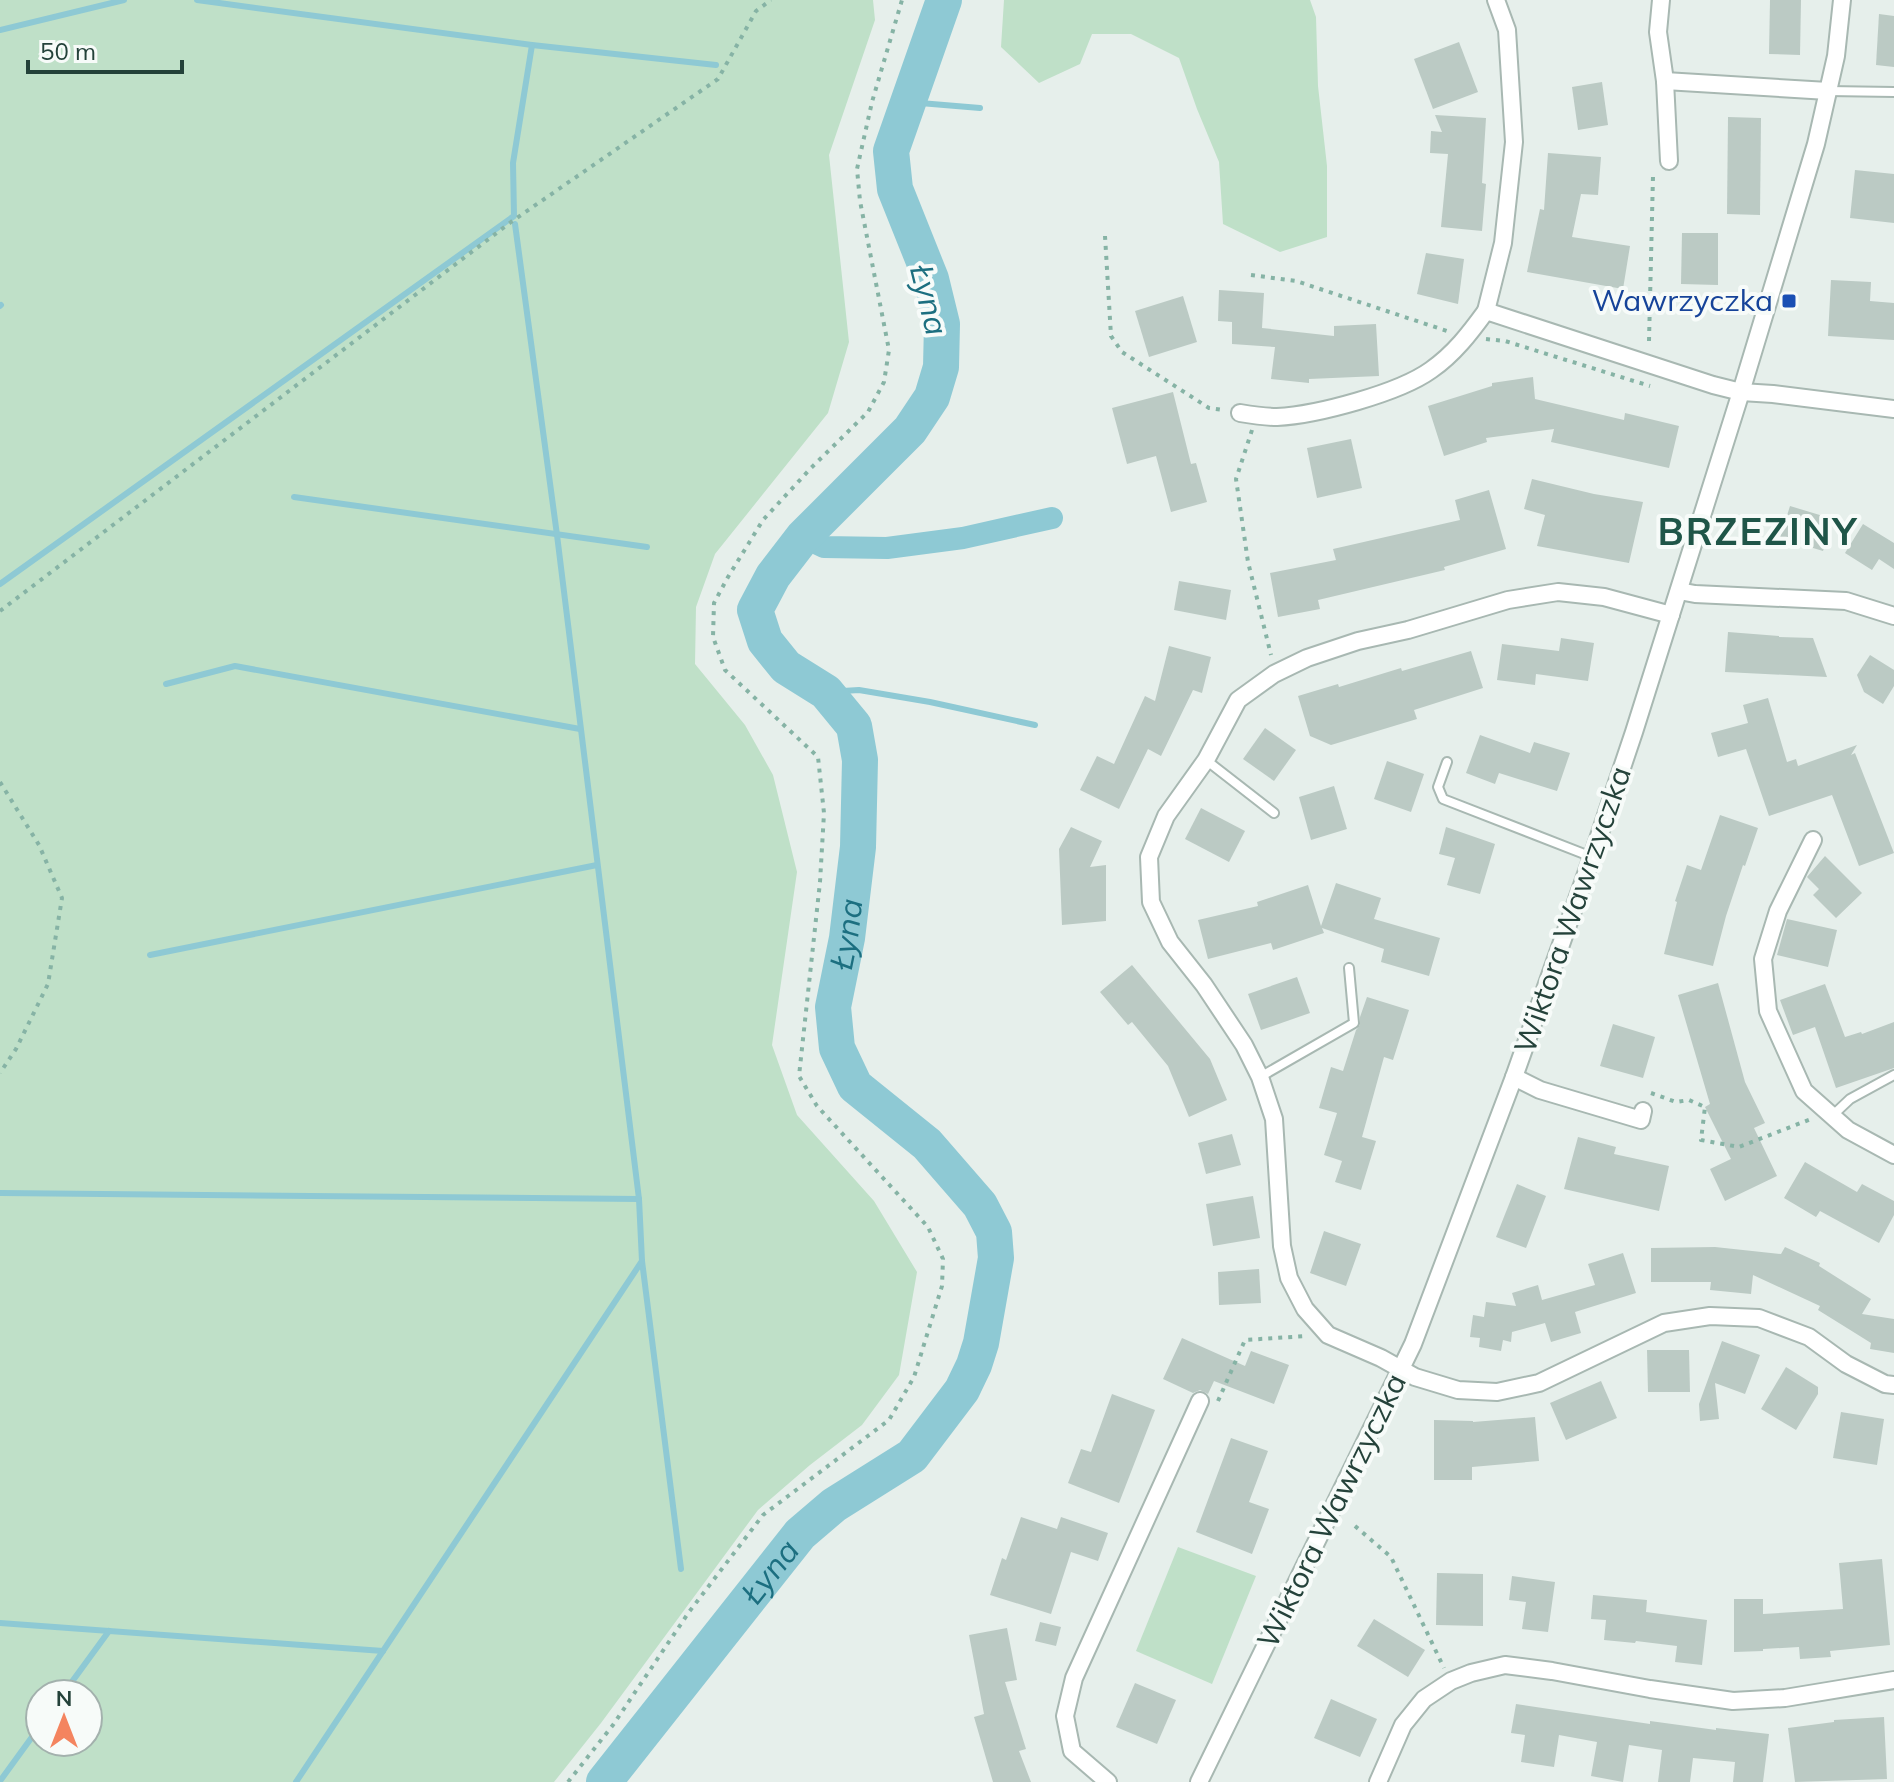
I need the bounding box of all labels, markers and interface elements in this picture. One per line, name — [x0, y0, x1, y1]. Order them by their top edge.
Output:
scale bar — [28, 24, 182, 74]
text: 50 m — [40, 36, 96, 66]
water label: Łyna — [902, 259, 958, 339]
place label: Wawrzyczka — [1592, 281, 1773, 319]
marker: Wawrzyczka — [1780, 292, 1798, 310]
district label: BRZEZINY — [1657, 507, 1859, 555]
street label: Wiktora Wawrzyczka — [1505, 761, 1639, 1058]
water label: Łyna — [820, 896, 871, 974]
street label: Wiktora Wawrzyczka — [1248, 1367, 1414, 1654]
water label: Łyna — [731, 1531, 807, 1612]
north arrow — [24, 1678, 104, 1758]
text: N — [56, 1684, 72, 1712]

